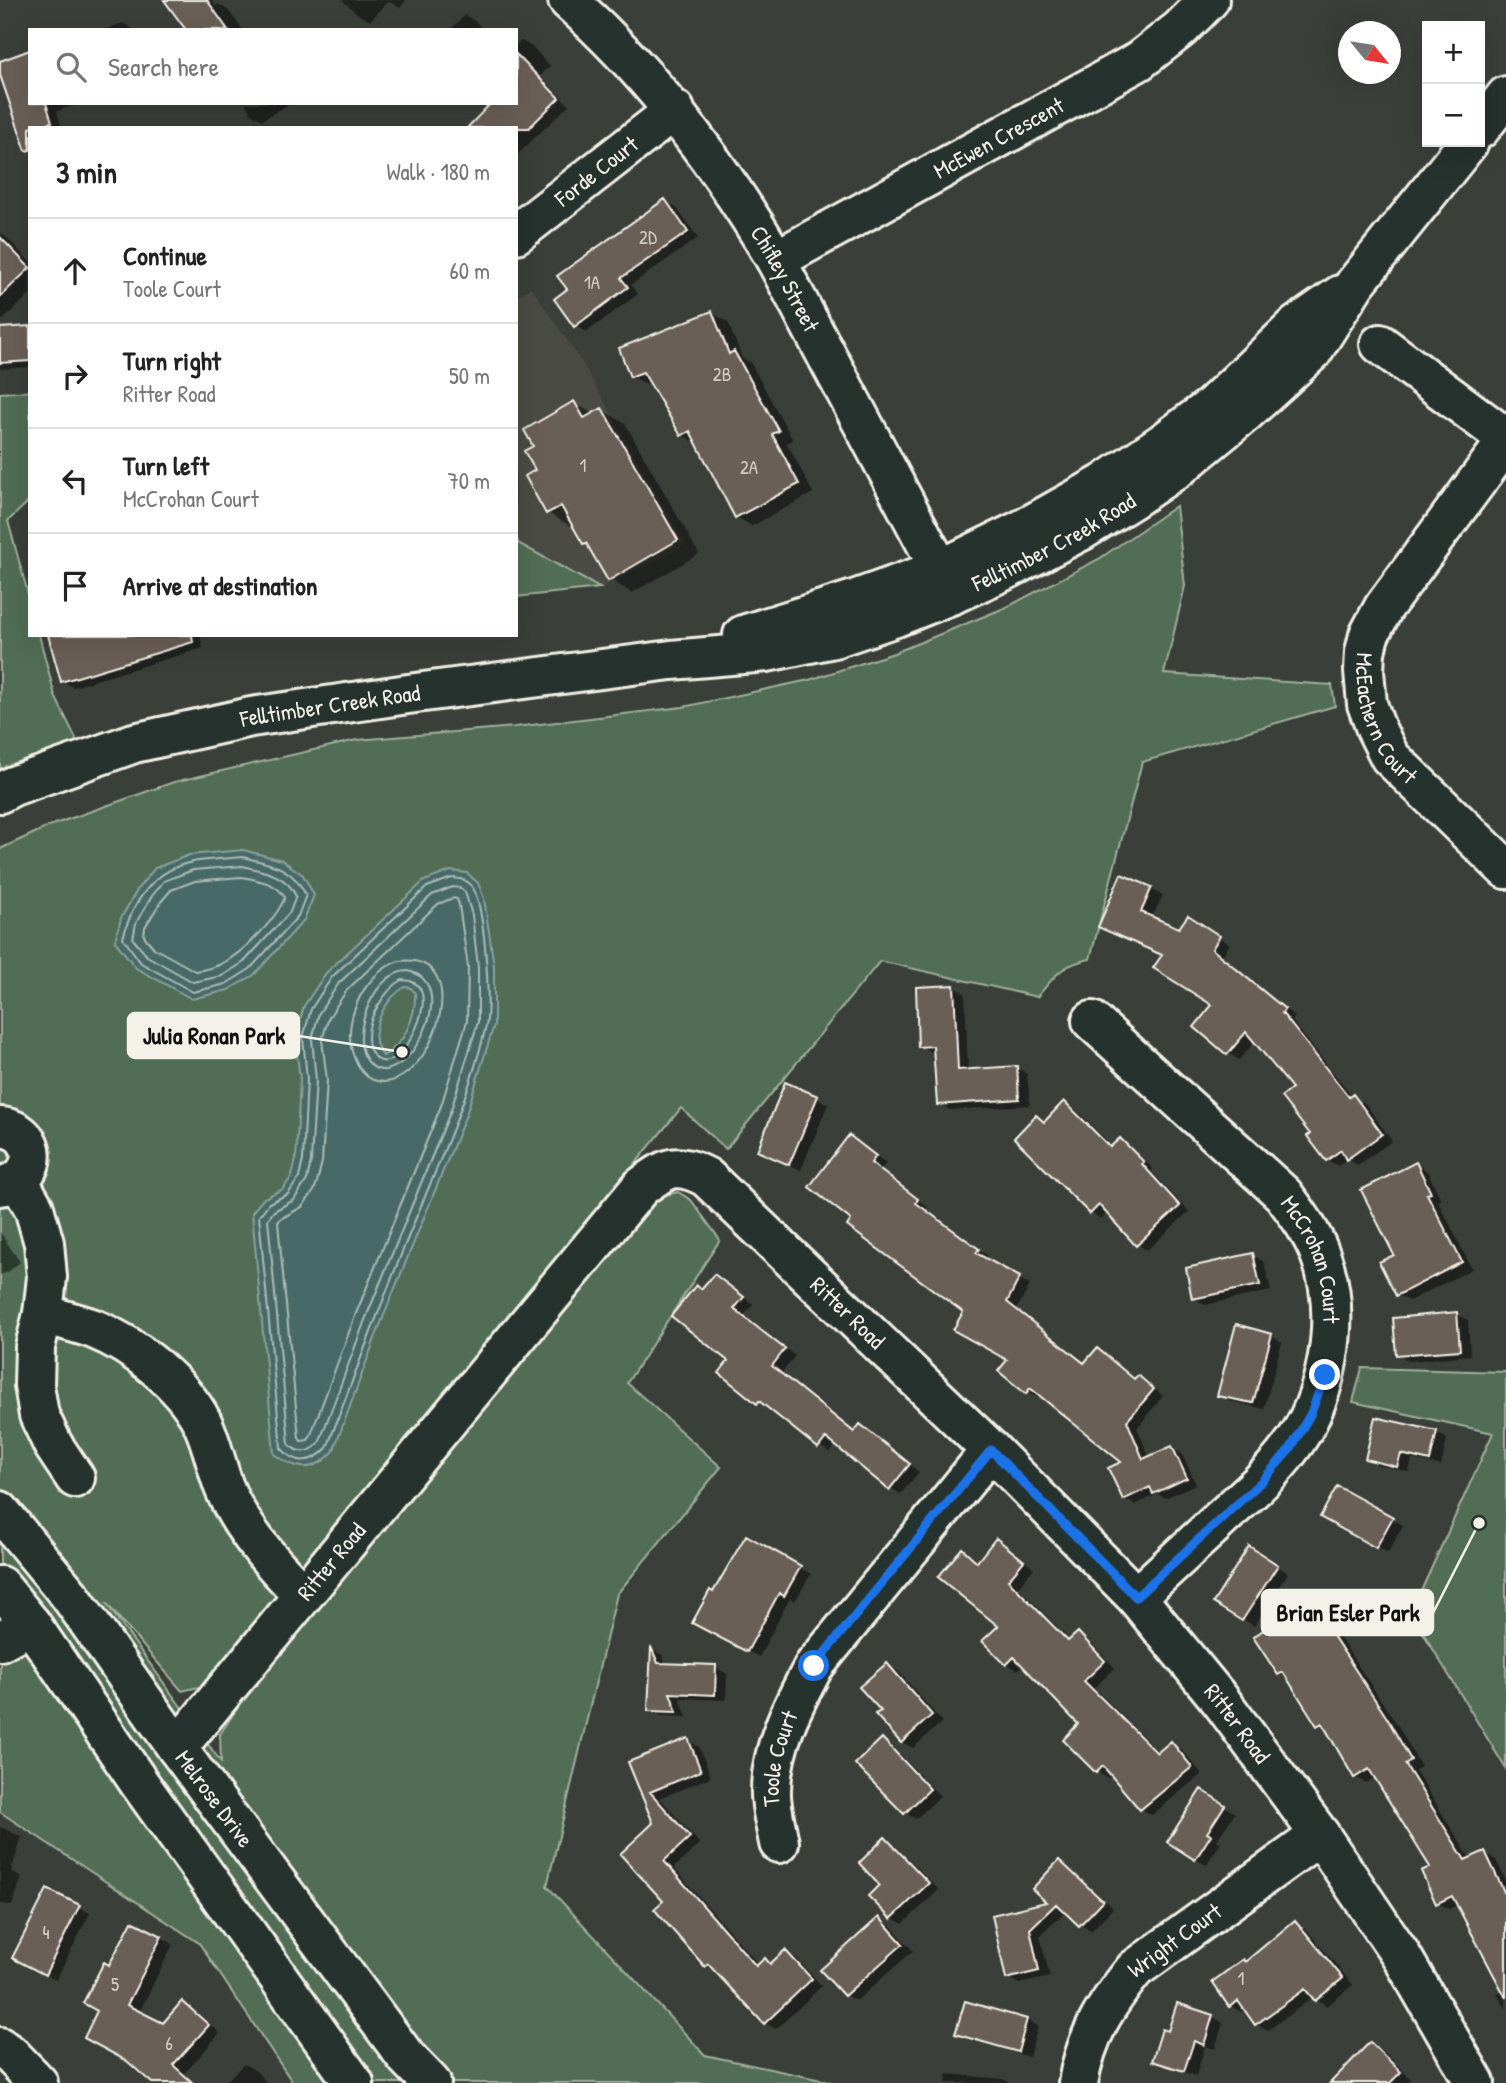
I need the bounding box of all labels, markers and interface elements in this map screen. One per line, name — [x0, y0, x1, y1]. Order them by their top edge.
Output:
north arrow — [1338, 21, 1401, 84]
map controls — [1422, 21, 1485, 147]
button: + — [1422, 21, 1485, 84]
search box — [28, 28, 518, 105]
icon: search — [52, 48, 90, 86]
text: Search here — [108, 49, 219, 84]
button: − — [1422, 84, 1485, 147]
street label: McEwen Crescent — [928, 89, 1070, 186]
street label: Forde Court — [547, 128, 645, 214]
text: 3 min — [56, 152, 117, 192]
text: Walk · 180 m — [386, 156, 490, 187]
street label: Chifley Street — [744, 219, 828, 338]
house number: 2D — [639, 224, 657, 250]
text: Continue — [123, 238, 207, 273]
icon: ahead — [56, 252, 94, 290]
text: 60 m — [450, 255, 490, 286]
house number: 1A — [584, 269, 600, 295]
text: Toole Court — [123, 273, 221, 304]
text: Turn right — [123, 343, 221, 378]
icon: right — [56, 357, 94, 395]
text: 50 m — [449, 360, 490, 391]
house number: 2B — [713, 361, 731, 387]
text: Ritter Road — [123, 378, 215, 409]
text: Turn left — [123, 448, 209, 483]
house number: 1 — [580, 452, 587, 478]
house number: 2A — [740, 454, 758, 480]
icon: left — [56, 462, 94, 500]
text: 70 m — [447, 465, 490, 496]
text: McCrohan Court — [123, 483, 259, 514]
street label: Felltimber Creek Road — [966, 485, 1141, 599]
icon: arrive — [56, 567, 94, 605]
text: Arrive at destination — [123, 568, 318, 603]
street label: McEachern Court — [1349, 652, 1425, 791]
street label: Felltimber Creek Road — [236, 677, 422, 734]
callout: Julia Ronan Park — [128, 1013, 299, 1058]
text: Julia Ronan Park — [143, 1019, 285, 1051]
street label: McCrohan Court — [1274, 1189, 1347, 1324]
street label: Ritter Road — [804, 1269, 892, 1356]
route end — [1309, 1359, 1340, 1390]
street label: Ritter Road — [289, 1516, 372, 1607]
callout: Brian Esler Park — [1262, 1590, 1433, 1635]
text: Brian Esler Park — [1276, 1596, 1420, 1628]
route start — [798, 1650, 829, 1681]
street label: Ritter Road — [1198, 1676, 1278, 1769]
street label: Toole Court — [755, 1704, 805, 1808]
street label: Melrose Drive — [169, 1743, 261, 1853]
street label: Wright Court — [1121, 1895, 1228, 1984]
house number: 4 — [42, 1919, 50, 1945]
house number: 1 — [1238, 1965, 1245, 1991]
house number: 5 — [111, 1971, 119, 1997]
house number: 6 — [165, 2030, 173, 2056]

